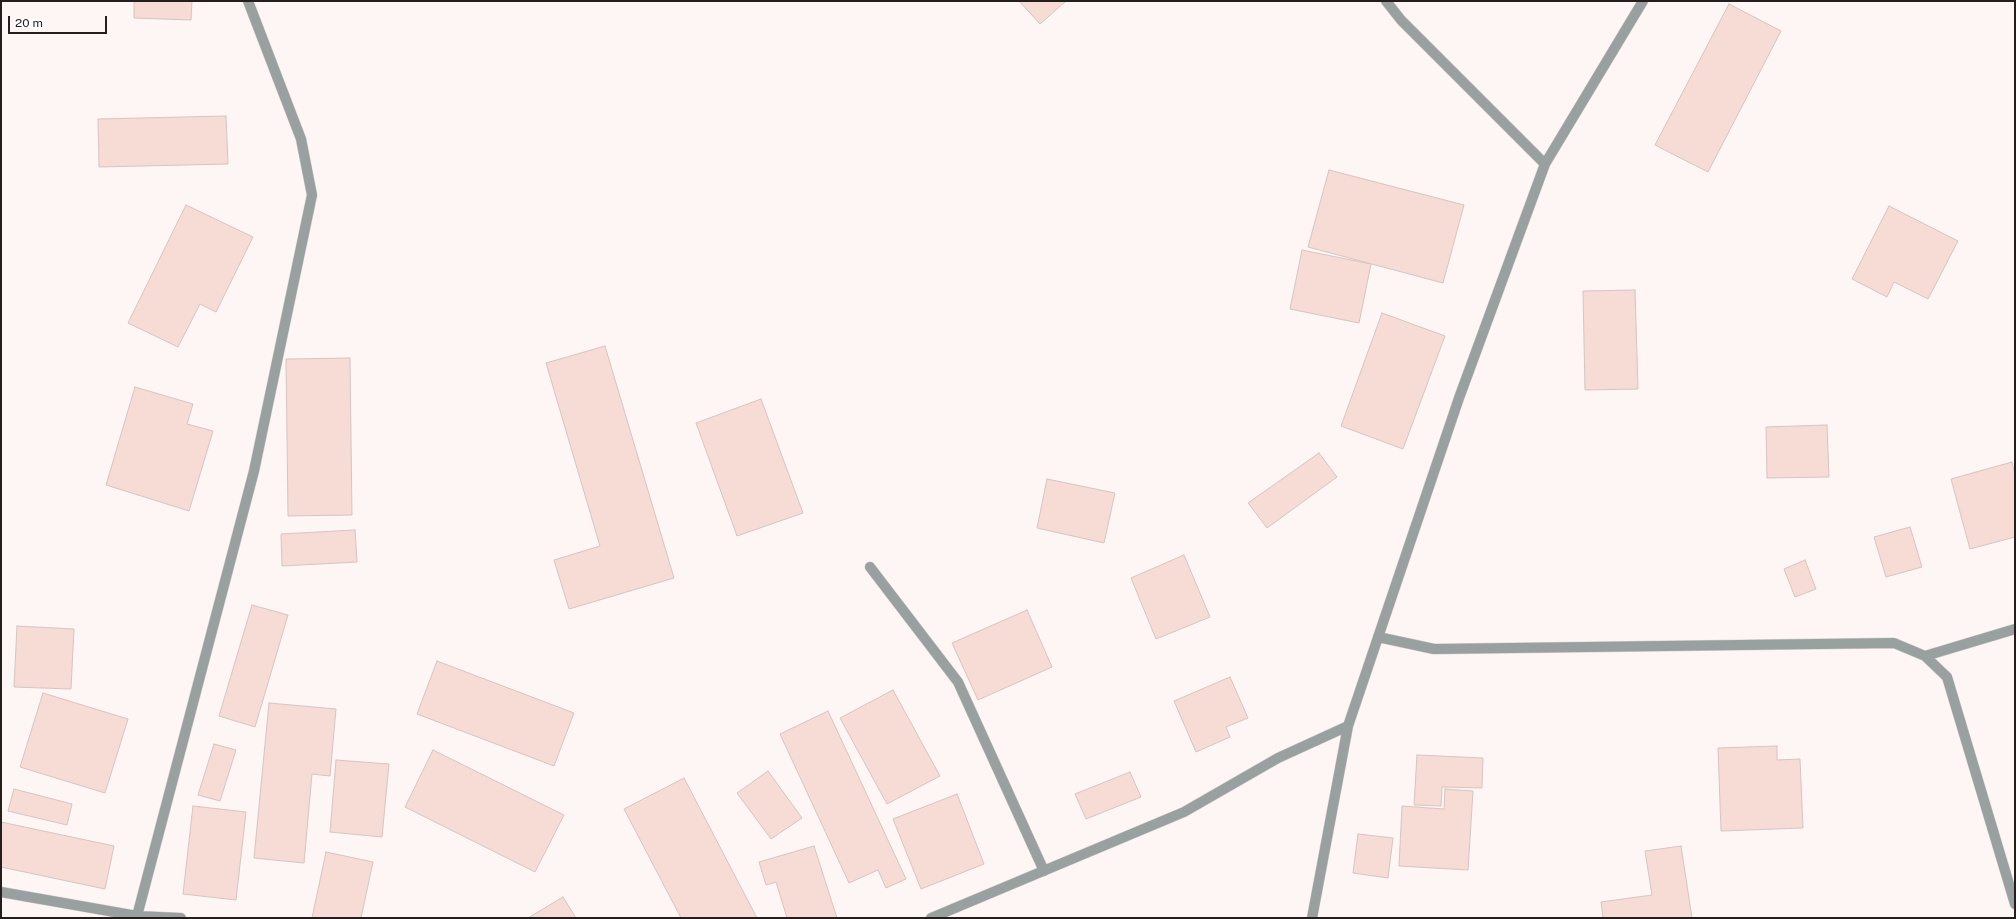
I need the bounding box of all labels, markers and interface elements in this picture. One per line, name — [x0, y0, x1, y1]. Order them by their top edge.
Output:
scale bar — [10, 8, 109, 34]
text: 20 m — [15, 16, 43, 30]

